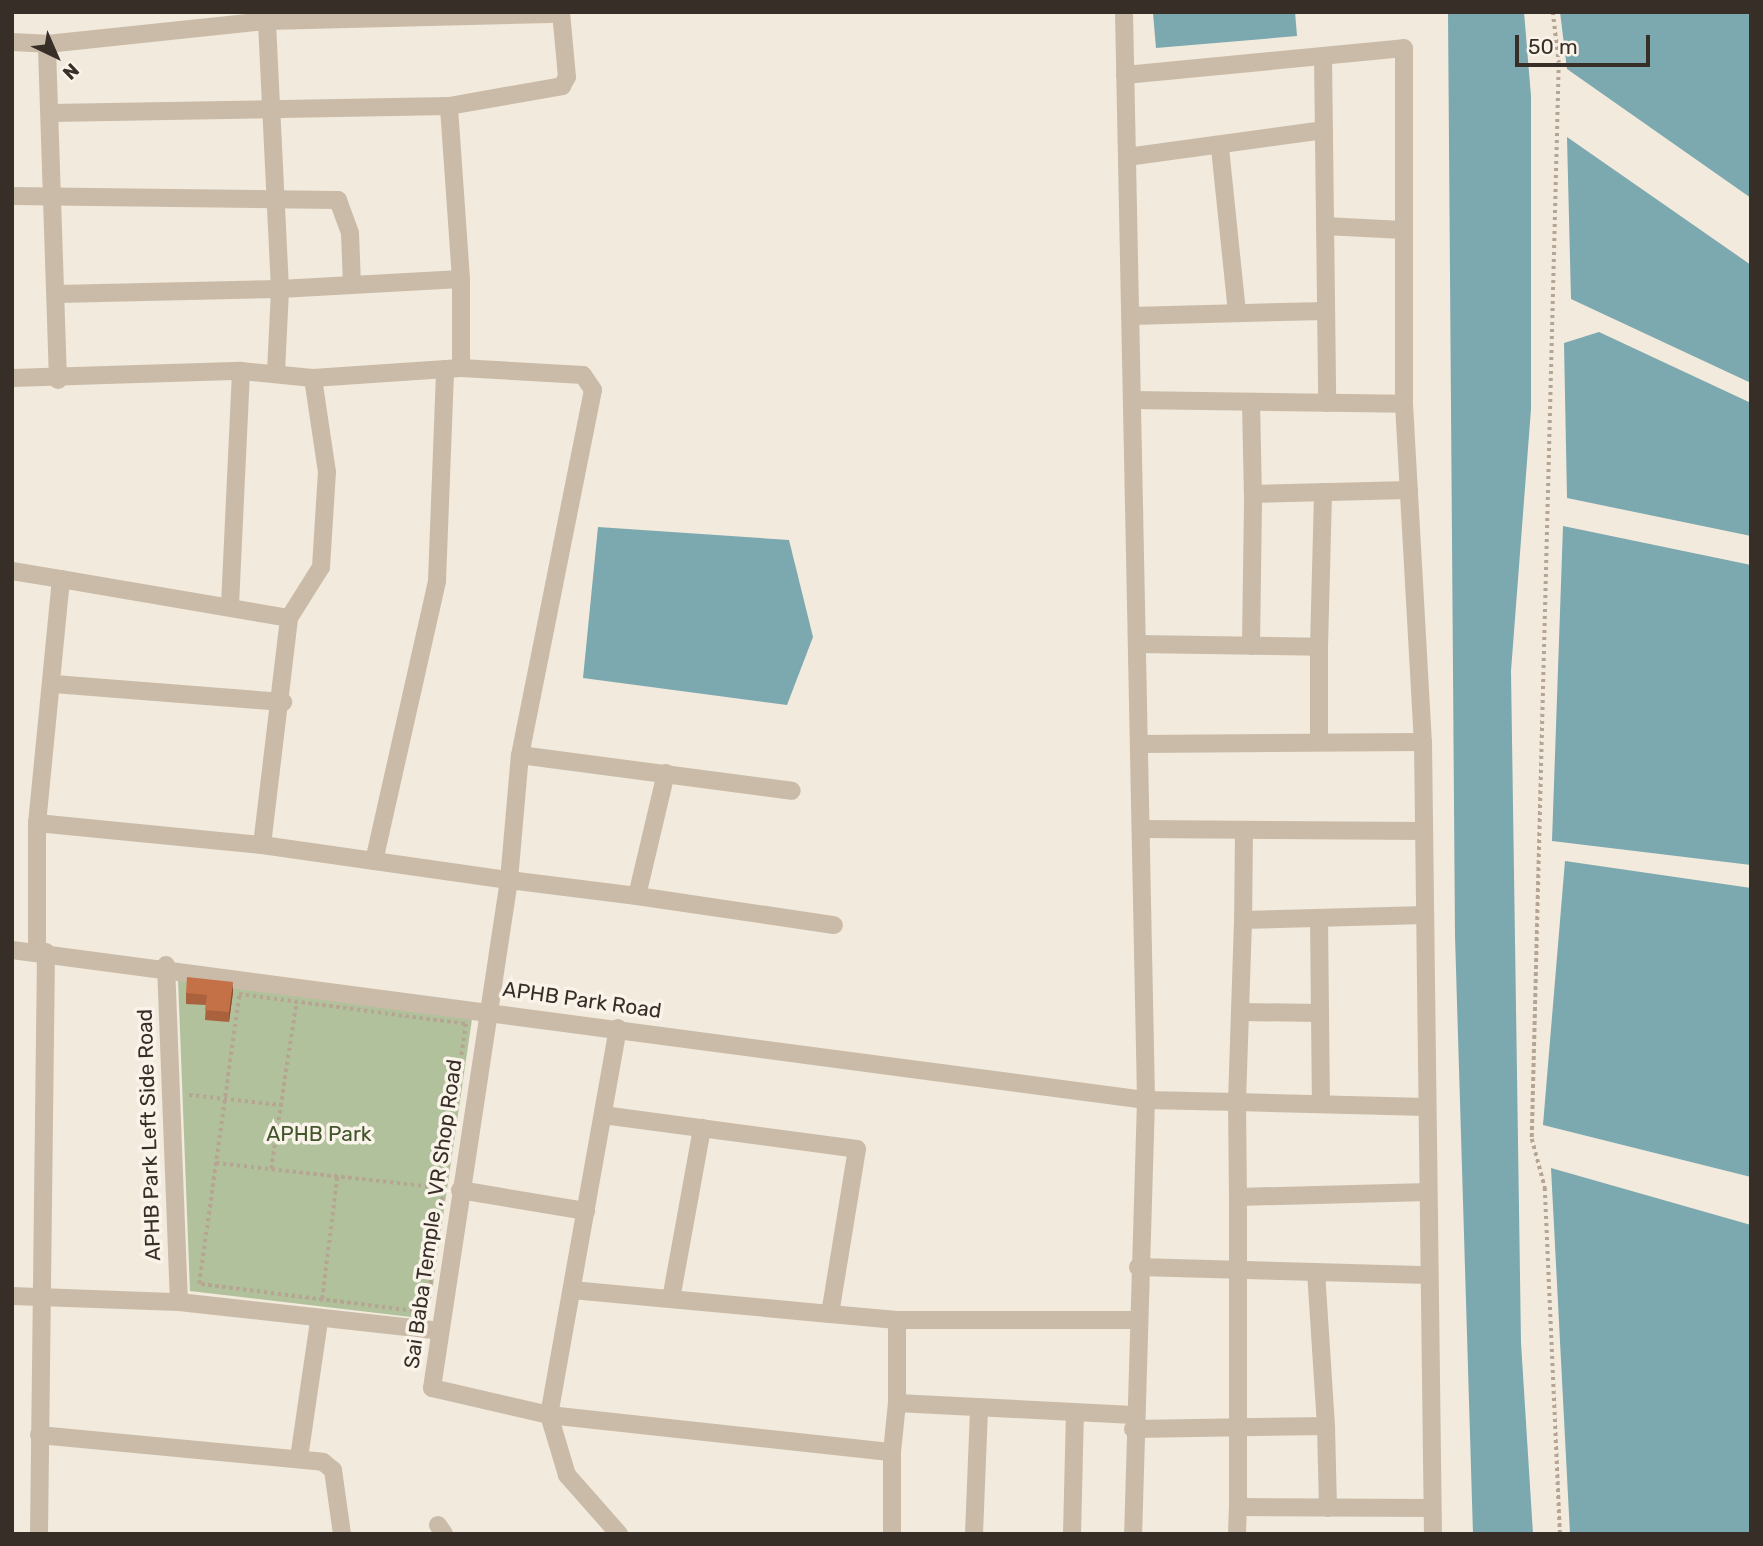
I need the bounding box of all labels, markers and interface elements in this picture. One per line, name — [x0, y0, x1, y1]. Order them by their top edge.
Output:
north arrow — [21, 21, 91, 91]
scale bar — [1518, 21, 1653, 65]
text: 50 m — [1528, 34, 1578, 59]
text: N — [58, 58, 84, 84]
street label: APHB Park Road — [501, 976, 663, 1024]
street label: APHB Park Left Side Road — [132, 1008, 166, 1262]
street label: Sai Baba Temple , VR Shop Road — [399, 1057, 467, 1371]
park label: APHB Park — [266, 1121, 372, 1147]

